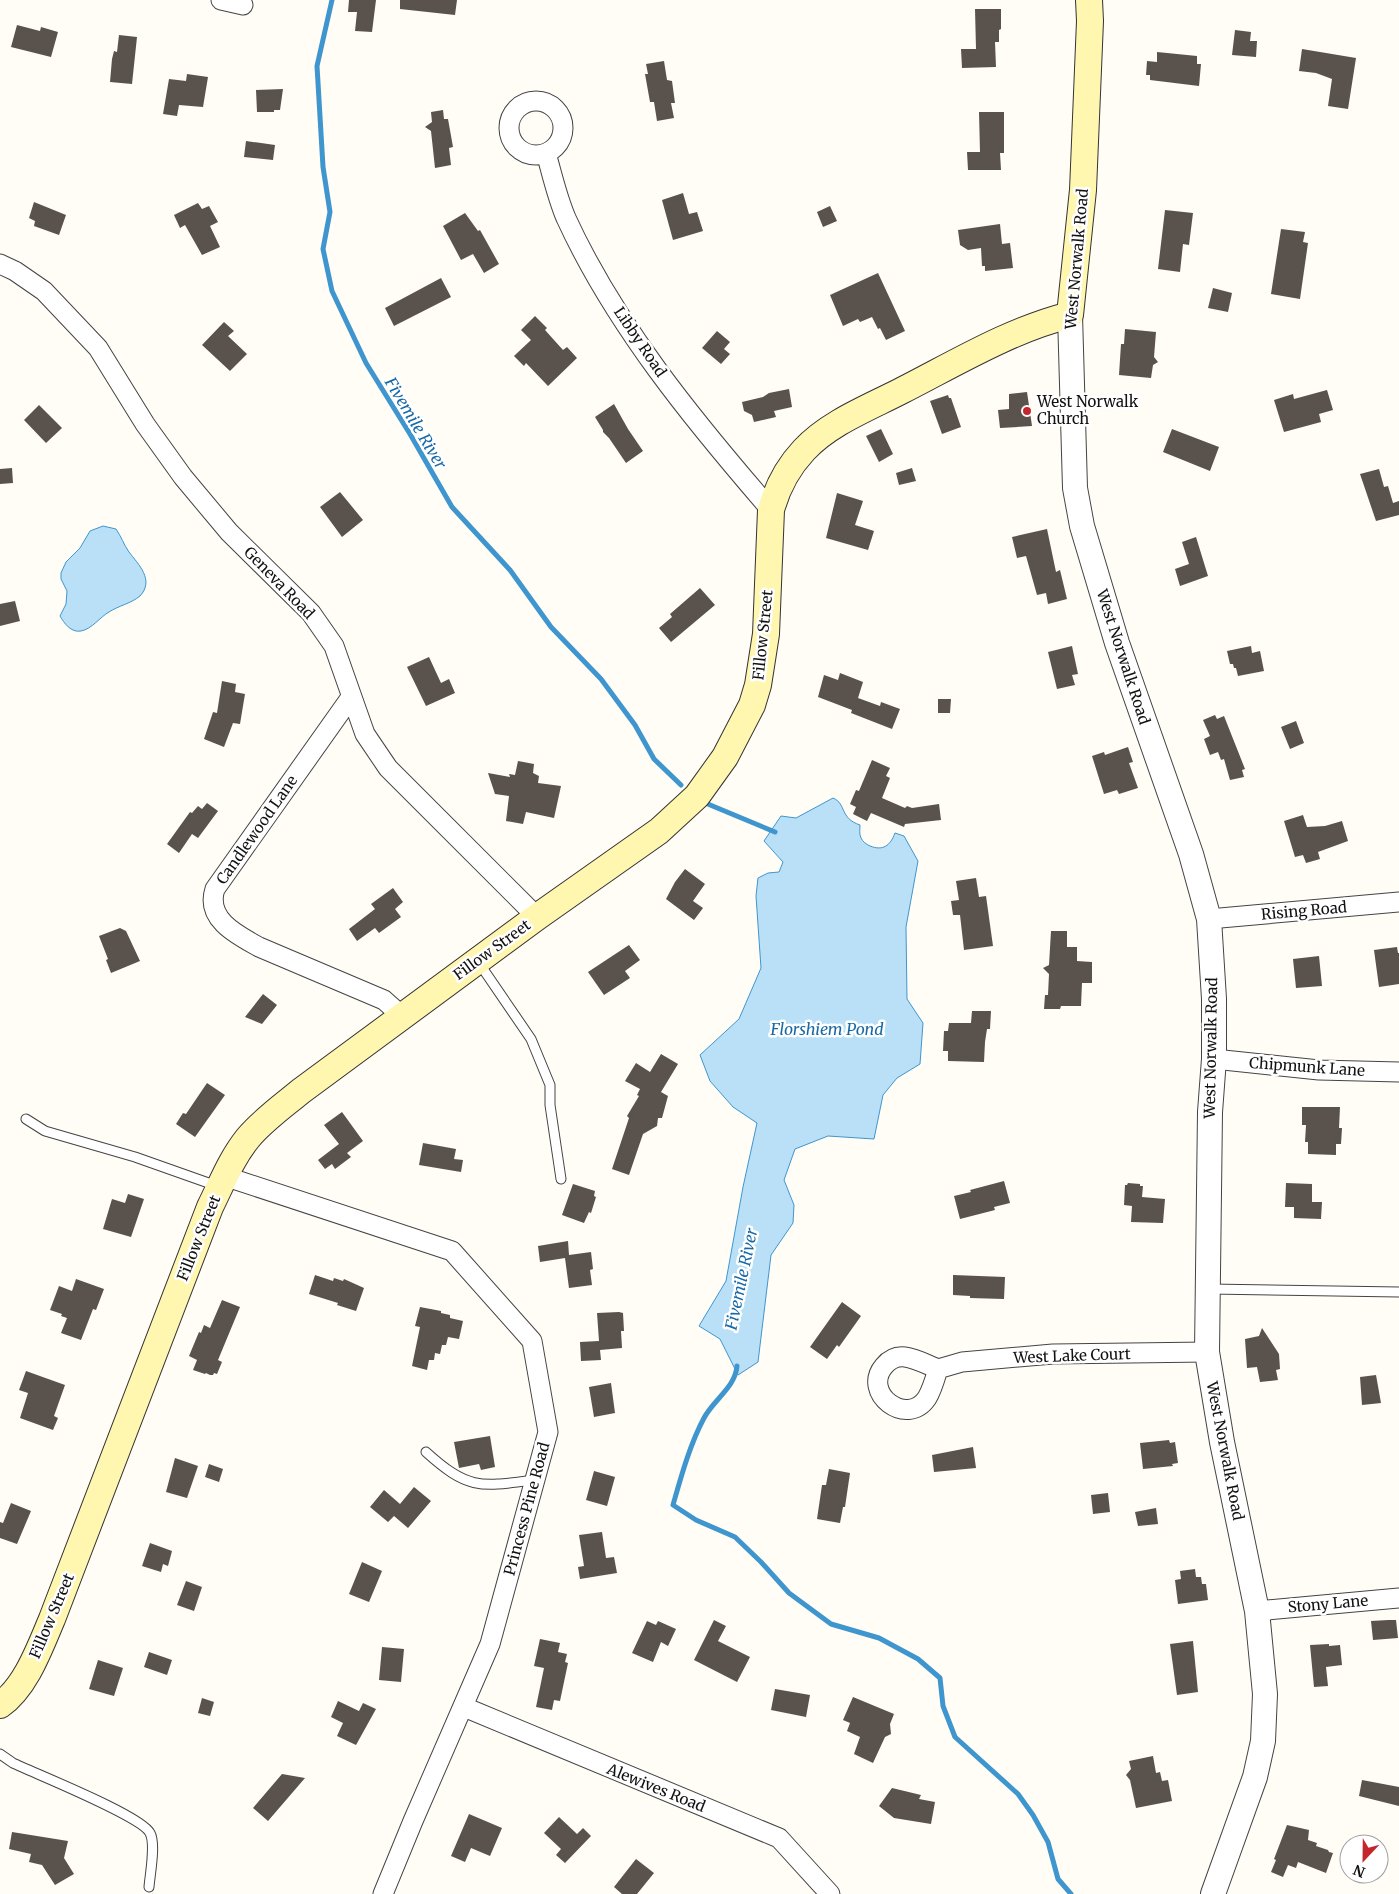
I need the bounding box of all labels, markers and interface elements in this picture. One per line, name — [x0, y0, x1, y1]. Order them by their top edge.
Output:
street label: West Norwalk Road — [1061, 188, 1092, 331]
street label: Libby Road — [610, 303, 671, 380]
water label: Fivemile River — [380, 373, 451, 473]
place label: West Norwalk Church — [1036, 392, 1139, 428]
marker: West Norwalk Church — [1021, 405, 1033, 417]
street label: Geneva Road — [240, 542, 319, 623]
street label: West Norwalk Road — [1092, 586, 1154, 727]
street label: Fillow Street — [748, 589, 777, 681]
street label: Candlewood Lane — [212, 771, 301, 888]
street label: Rising Road — [1260, 897, 1348, 924]
street label: Fillow Street — [449, 915, 534, 984]
street label: West Norwalk Road — [1200, 977, 1221, 1120]
water label: Florshiem Pond — [769, 1019, 884, 1039]
street label: Chipmunk Lane — [1249, 1053, 1366, 1080]
street label: Fillow Street — [173, 1192, 224, 1284]
water label: Fivemile River — [720, 1226, 762, 1333]
street label: West Lake Court — [1012, 1344, 1131, 1367]
street label: West Norwalk Road — [1203, 1379, 1248, 1522]
street label: Princess Pine Road — [500, 1440, 553, 1578]
street label: Fillow Street — [25, 1570, 78, 1661]
street label: Stony Lane — [1287, 1591, 1369, 1616]
street label: Alewives Road — [603, 1759, 708, 1816]
north arrow — [1339, 1834, 1389, 1884]
text: N — [1351, 1861, 1368, 1881]

